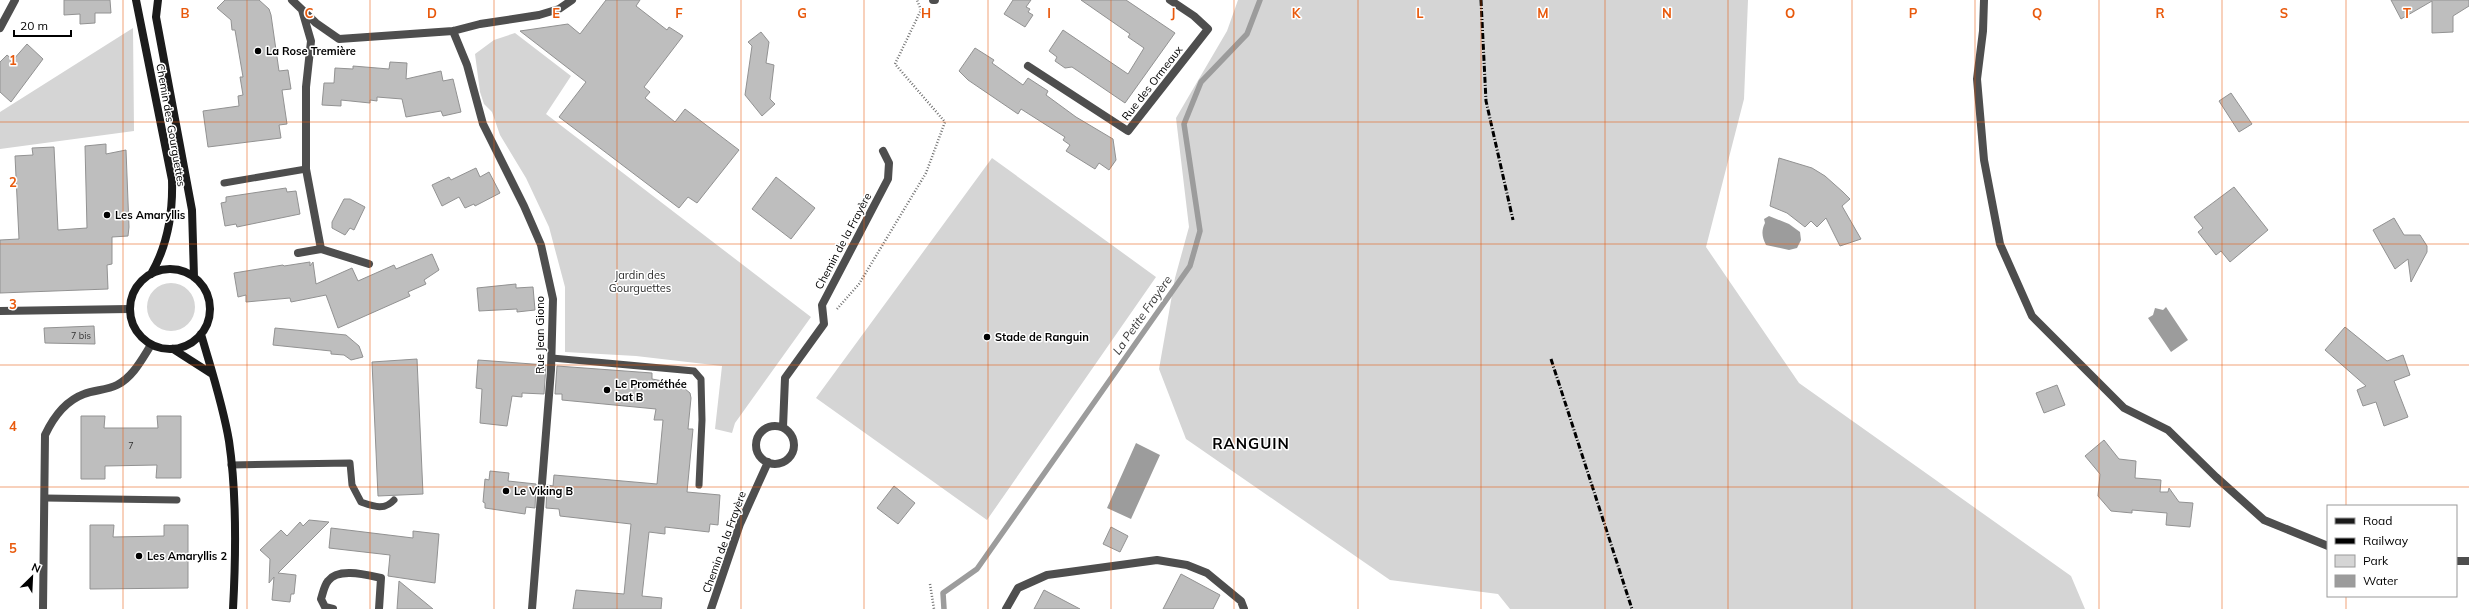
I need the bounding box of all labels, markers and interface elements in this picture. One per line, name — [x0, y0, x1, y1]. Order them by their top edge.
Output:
text: B — [181, 5, 190, 21]
text: C — [305, 5, 314, 21]
text: D — [427, 5, 437, 21]
text: E — [552, 5, 560, 21]
text: F — [675, 5, 683, 21]
text: G — [797, 5, 807, 21]
text: H — [921, 5, 931, 21]
text: I — [1047, 5, 1051, 21]
text: J — [1171, 5, 1175, 21]
text: K — [1292, 5, 1302, 21]
text: L — [1416, 5, 1424, 21]
text: M — [1537, 5, 1549, 21]
text: N — [1662, 5, 1672, 21]
text: O — [1785, 5, 1795, 21]
text: P — [1909, 5, 1918, 21]
text: Q — [2032, 5, 2042, 21]
text: R — [2155, 5, 2165, 21]
text: S — [2280, 5, 2288, 21]
text: T — [2403, 5, 2411, 21]
scale bar — [14, 12, 71, 38]
text: 20 m — [20, 18, 48, 33]
street label: Rue des Ormeaux — [1119, 43, 1186, 123]
place label: La Rose Tremière — [266, 44, 356, 58]
marker: La Rose Tremière — [253, 46, 263, 56]
text: 1 — [9, 52, 17, 68]
street label: Chemin des Gourguettes — [153, 62, 189, 188]
text: 2 — [9, 174, 17, 190]
street label: Chemin de la Frayère — [812, 190, 874, 292]
place label: Les Amaryllis — [115, 208, 186, 222]
marker: Les Amaryllis — [102, 210, 112, 220]
park label: Jardin des Gourguettes — [609, 268, 671, 295]
water label: La Petite Frayère — [1109, 272, 1175, 358]
text: 3 — [9, 296, 17, 312]
street label: Rue Jean Giono — [533, 296, 547, 374]
house number: 7 bis — [71, 330, 91, 341]
place label: Stade de Ranguin — [995, 330, 1089, 344]
marker: Stade de Ranguin — [982, 332, 992, 342]
place label: Le Prométhée bat B — [615, 377, 687, 404]
marker: Le Prométhée bat B — [602, 385, 612, 395]
text: 4 — [9, 418, 17, 434]
district label: RANGUIN — [1212, 434, 1290, 453]
house number: 7 — [128, 440, 134, 451]
place label: Le Viking B — [514, 484, 573, 498]
marker: Le Viking B — [501, 486, 511, 496]
street label: Chemin de la Frayère — [699, 489, 749, 595]
legend — [2327, 505, 2457, 597]
text: Road — [2363, 513, 2392, 528]
text: Railway — [2363, 533, 2409, 548]
text: 5 — [9, 540, 17, 556]
place label: Les Amaryllis 2 — [147, 549, 227, 563]
marker: Les Amaryllis 2 — [134, 551, 144, 561]
text: Park — [2363, 553, 2389, 568]
north arrow — [12, 557, 52, 597]
text: N — [29, 560, 43, 576]
text: Water — [2363, 573, 2399, 588]

